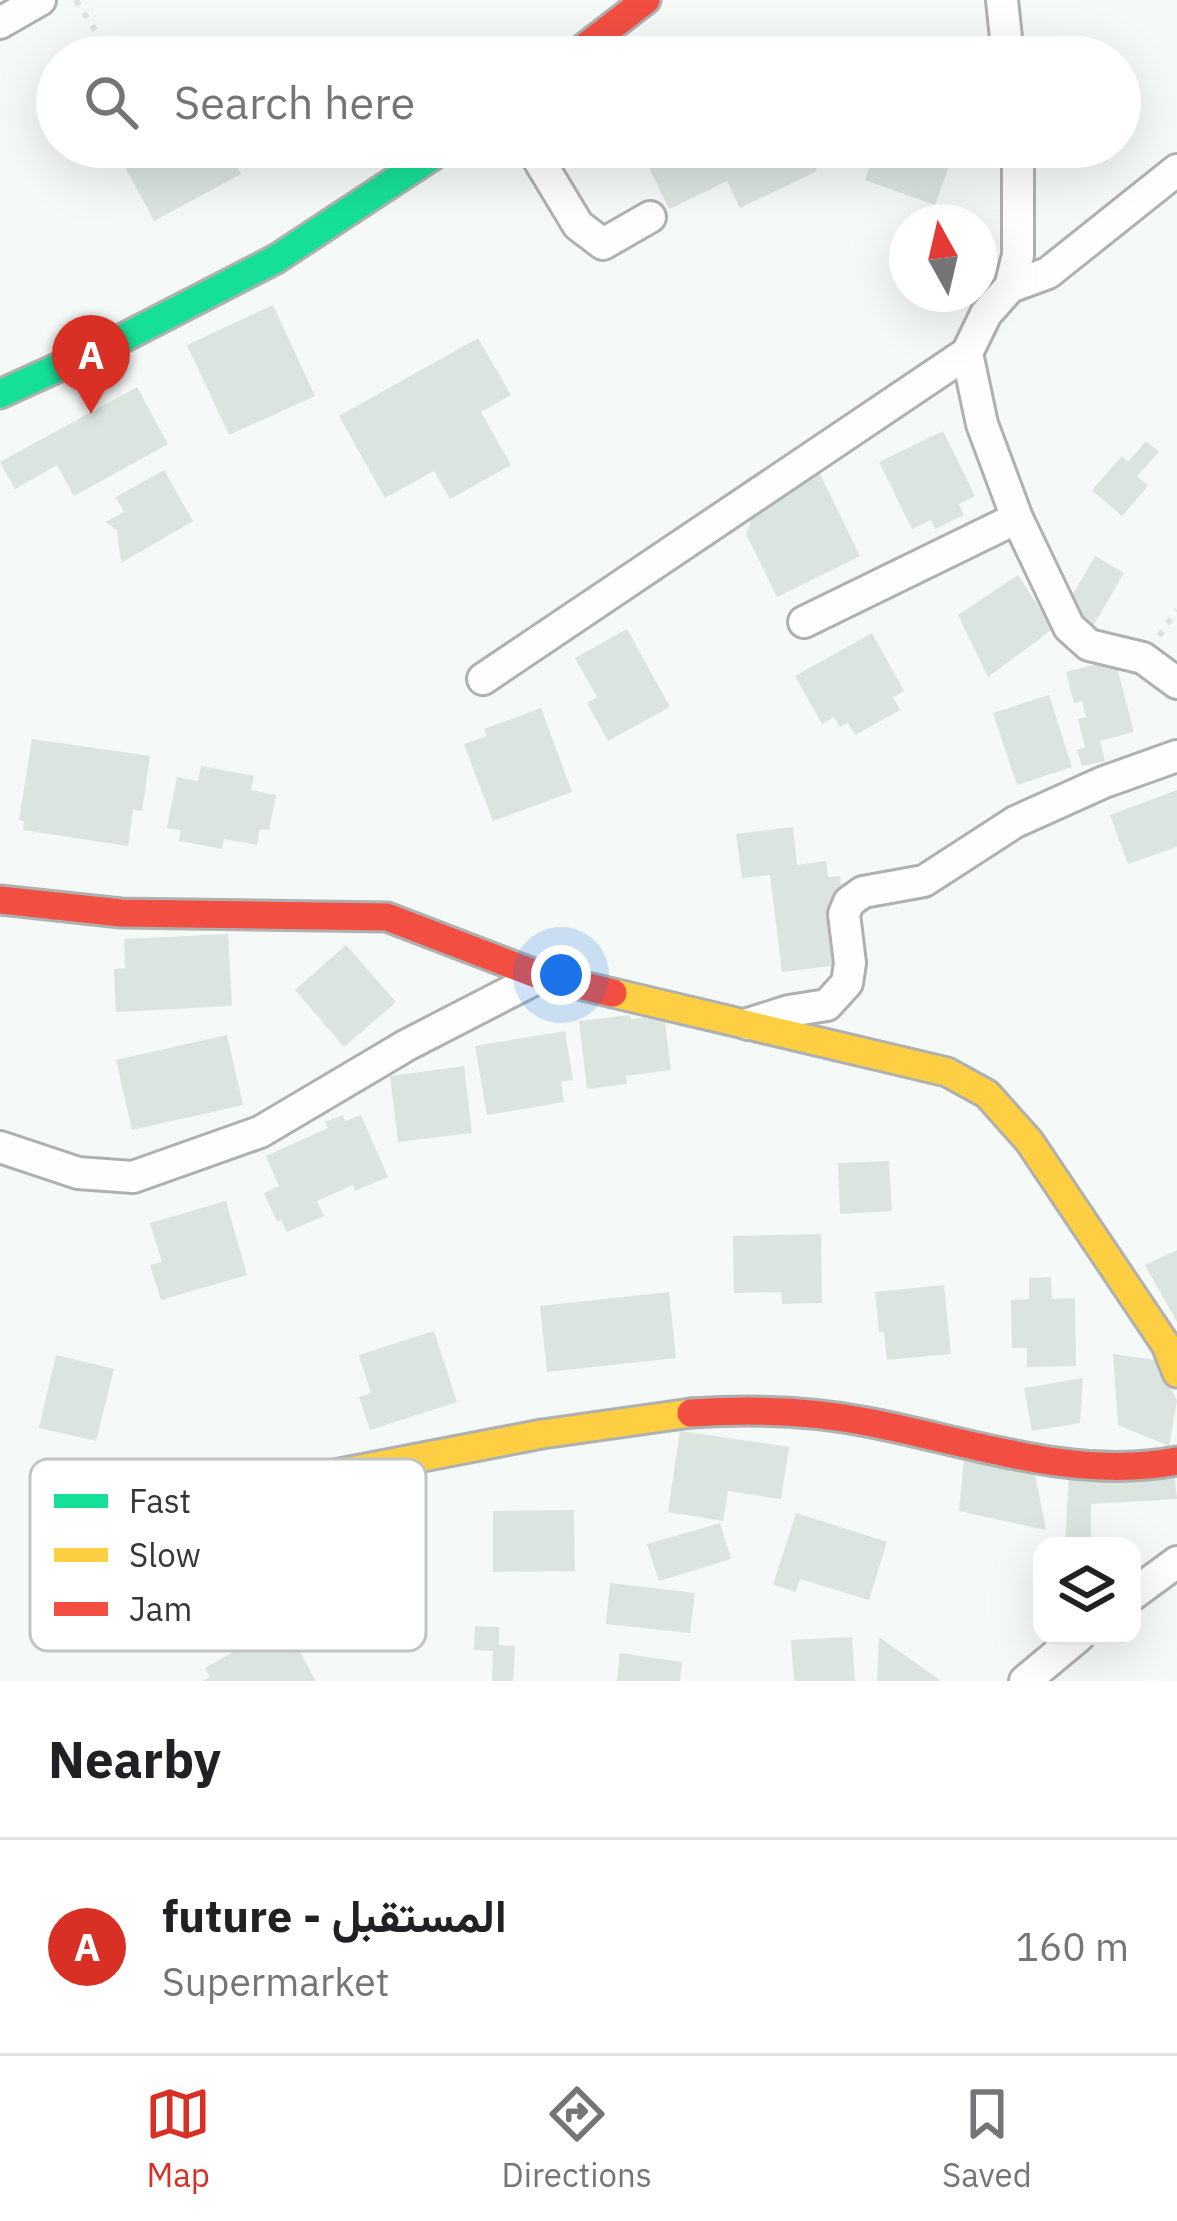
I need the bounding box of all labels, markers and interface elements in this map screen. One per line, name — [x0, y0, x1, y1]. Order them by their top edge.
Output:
search box — [36, 36, 1141, 168]
icon: search — [78, 69, 144, 135]
text: Search here — [174, 73, 415, 131]
north arrow — [889, 204, 997, 312]
pin: A — [52, 315, 130, 414]
your location — [531, 945, 591, 1005]
legend — [30, 1459, 426, 1651]
text: Fast — [129, 1479, 191, 1522]
text: Slow — [129, 1533, 201, 1576]
map controls — [1033, 1537, 1141, 1645]
button: layers — [1033, 1537, 1141, 1645]
text: Jam — [129, 1587, 192, 1630]
text: Nearby — [48, 1726, 221, 1792]
text: future - المستقبل — [162, 1886, 507, 1944]
text: A — [74, 1921, 100, 1972]
text: 160 m — [1016, 1921, 1129, 1972]
text: Supermarket — [162, 1956, 389, 2007]
tab: Map — [145, 2081, 211, 2196]
tab: Directions — [502, 2081, 652, 2196]
tab: Saved — [942, 2081, 1032, 2196]

